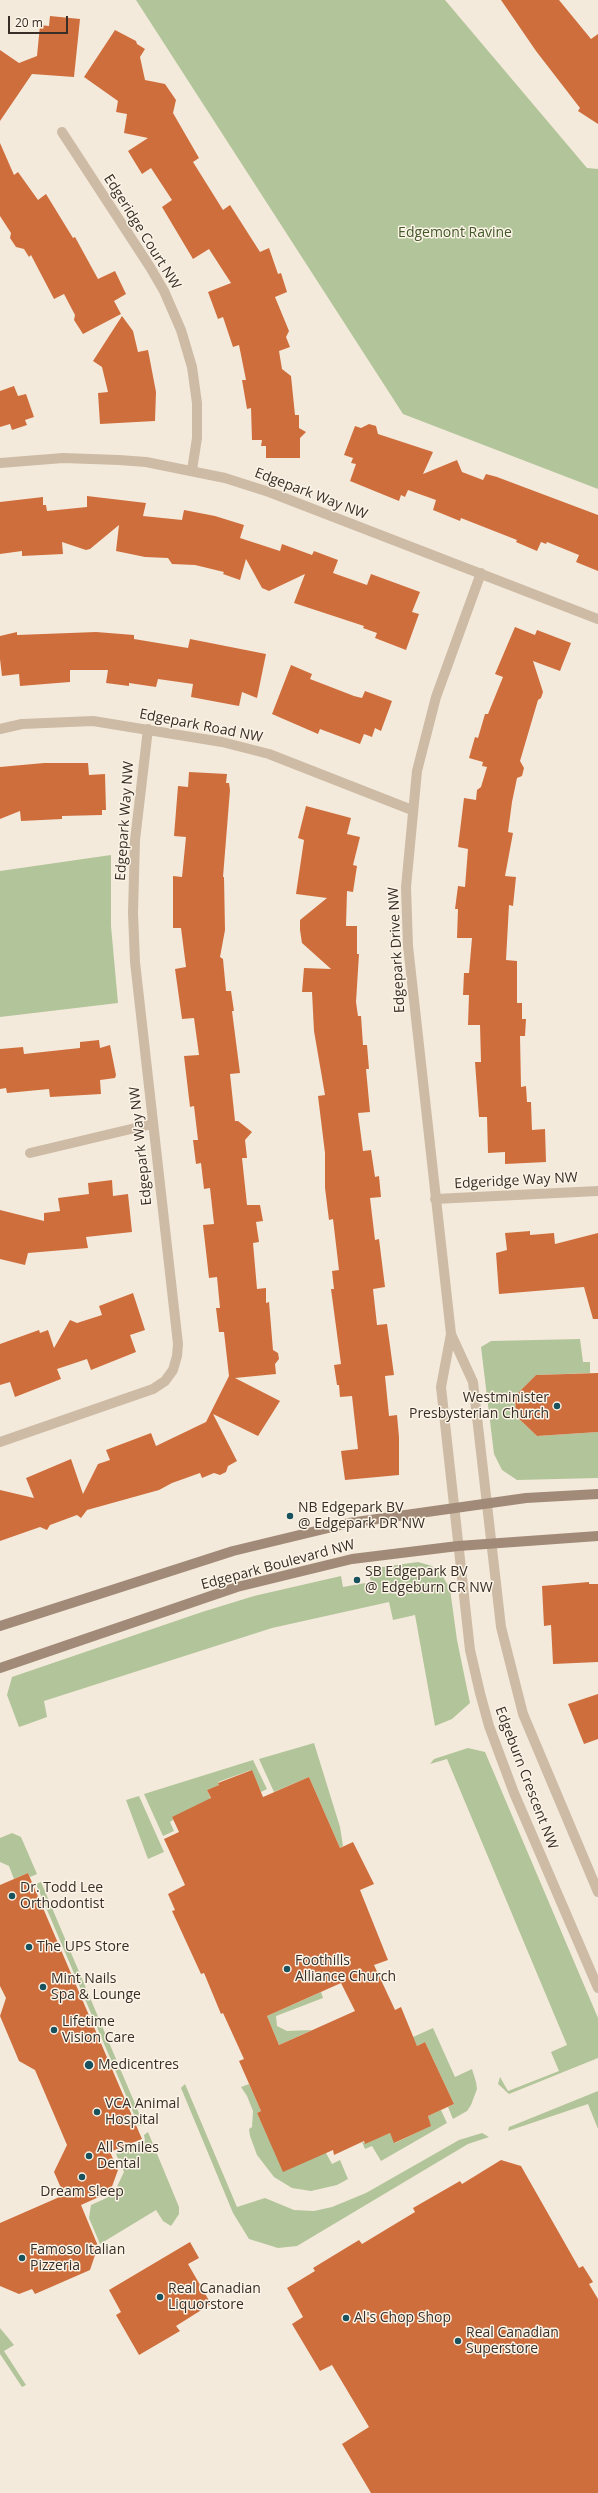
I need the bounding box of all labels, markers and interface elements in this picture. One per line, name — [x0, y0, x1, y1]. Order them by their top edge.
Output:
scale bar — [10, 8, 70, 34]
text: 20 m — [15, 14, 43, 31]
street label: Edgeridge Court NW — [100, 171, 184, 293]
park label: Edgemont Ravine — [398, 225, 512, 241]
street label: Edgepark Way NW — [252, 465, 370, 523]
street label: Edgepark Road NW — [138, 706, 264, 746]
street label: Edgepark Way NW — [112, 761, 138, 881]
street label: Edgepark Drive NW — [385, 887, 409, 1013]
street label: Edgepark Way NW — [126, 1086, 156, 1206]
street label: Edgeridge Way NW — [454, 1169, 578, 1193]
place label: Westminister Presbysterian Church — [409, 1390, 549, 1422]
marker: Westminister Presbysterian Church — [552, 1401, 562, 1411]
place label: NB Edgepark BV @ Edgepark DR NW — [298, 1500, 425, 1532]
marker: NB Edgepark BV @ Edgepark DR NW — [285, 1511, 295, 1521]
street label: Edgepark Boulevard NW — [199, 1536, 357, 1594]
place label: SB Edgepark BV @ Edgeburn CR NW — [365, 1564, 493, 1596]
marker: SB Edgepark BV @ Edgeburn CR NW — [352, 1575, 362, 1585]
street label: Edgeburn Crescent NW — [491, 1704, 561, 1852]
place label: Dr. Todd Lee Orthodontist — [20, 1880, 104, 1912]
marker: Dr. Todd Lee Orthodontist — [7, 1891, 17, 1901]
place label: The UPS Store — [37, 1939, 129, 1955]
marker: The UPS Store — [24, 1942, 34, 1952]
place label: Foothills Alliance Church — [295, 1953, 396, 1986]
marker: Foothills Alliance Church — [282, 1964, 292, 1974]
place label: Mint Nails Spa & Lounge — [51, 1971, 141, 2004]
marker: Mint Nails Spa & Lounge — [38, 1982, 48, 1992]
place label: Lifetime Vision Care — [62, 2014, 135, 2046]
marker: Lifetime Vision Care — [49, 2025, 59, 2035]
place label: Medicentres — [98, 2057, 179, 2073]
marker: Medicentres — [83, 2059, 95, 2071]
place label: VCA Animal Hospital — [105, 2096, 180, 2128]
marker: VCA Animal Hospital — [92, 2107, 102, 2117]
place label: All Smiles Dental — [97, 2140, 159, 2172]
marker: All Smiles Dental — [84, 2151, 94, 2161]
marker: Dream Sleep — [77, 2172, 87, 2182]
place label: Dream Sleep — [40, 2184, 124, 2200]
place label: Famoso Italian Pizzeria — [30, 2242, 125, 2274]
marker: Famoso Italian Pizzeria — [17, 2253, 27, 2263]
place label: Real Canadian Liquorstore — [168, 2281, 261, 2314]
marker: Real Canadian Liquorstore — [155, 2292, 165, 2302]
place label: Al's Chop Shop — [354, 2310, 451, 2326]
marker: Al's Chop Shop — [341, 2313, 351, 2323]
place label: Real Canadian Superstore — [466, 2325, 559, 2358]
marker: Real Canadian Superstore — [453, 2336, 463, 2346]

